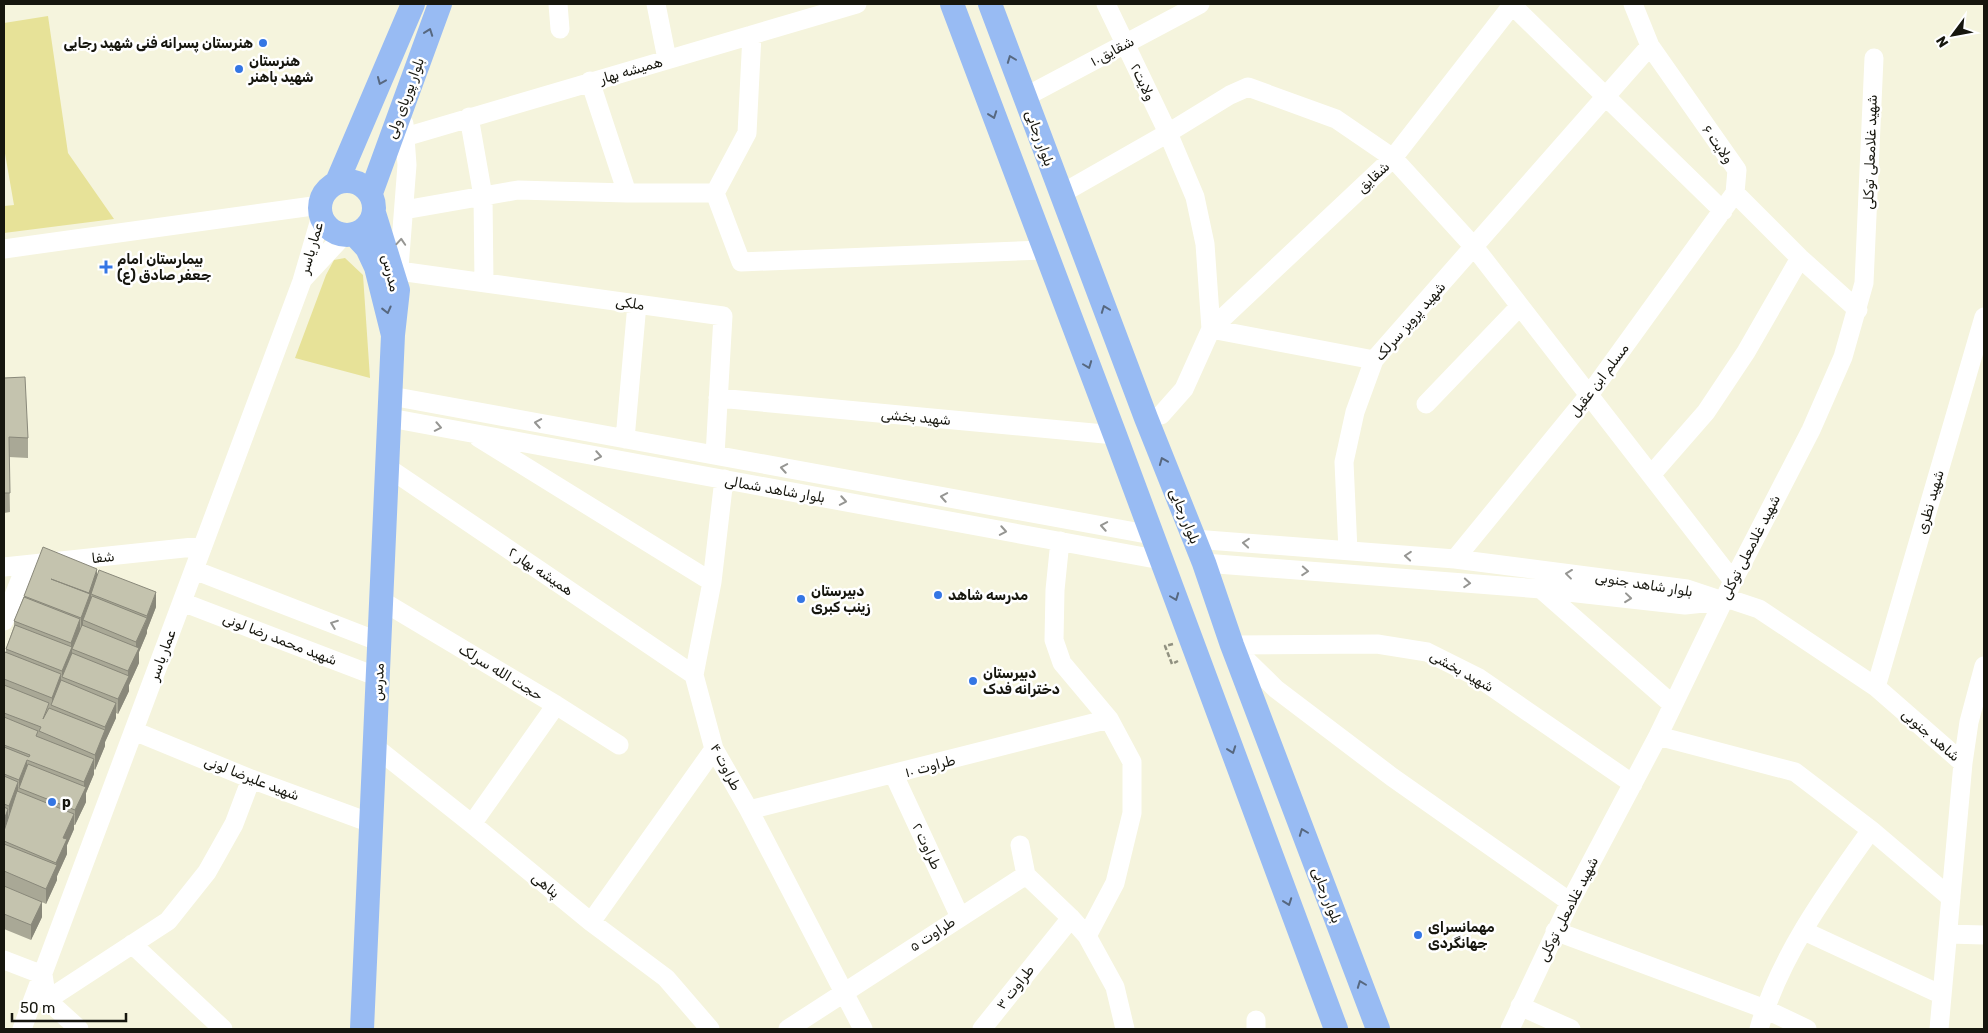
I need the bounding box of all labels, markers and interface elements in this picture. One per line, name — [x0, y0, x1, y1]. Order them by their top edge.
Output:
north arrow — [1928, 10, 1978, 60]
one-way arrow — [423, 28, 433, 37]
street label: شقایق۱۰ — [1087, 33, 1137, 70]
text: N — [1933, 33, 1952, 50]
place label: هنرستان پسرانه فنی شهید رجایی — [63, 35, 253, 53]
marker: هنرستان پسرانه فنی شهید رجایی — [257, 37, 269, 49]
place label: هنرستان شهید باهنر — [248, 53, 314, 86]
street label: همیشه بهار — [597, 53, 664, 88]
street label: بلوار پوریای ولی — [383, 55, 429, 142]
one-way arrow — [1007, 55, 1017, 64]
street label: ولایت۲ — [1127, 61, 1159, 104]
marker: هنرستان شهید باهنر — [233, 63, 245, 75]
one-way arrow — [376, 76, 387, 85]
street label: شهید غلامعلی توکلی — [1860, 94, 1881, 210]
street label: بلوار رجایی — [1022, 108, 1058, 169]
one-way arrow — [987, 110, 997, 119]
street label: ولایت ۶ — [1698, 122, 1737, 167]
street label: شقایق — [1353, 158, 1393, 197]
street label: عمار یاسر — [296, 220, 327, 277]
one-way arrow — [396, 237, 407, 245]
place label: بیمارستان امام جعفر صادق (ع) — [117, 251, 211, 285]
street label: مدرس — [378, 253, 403, 294]
marker: بیمارستان امام جعفر صادق (ع) — [99, 260, 113, 274]
street label: شهید پرویز سرلک — [1371, 278, 1450, 365]
street label: ملکی — [614, 293, 646, 314]
one-way arrow — [1101, 305, 1111, 314]
one-way arrow — [381, 306, 392, 314]
street label: مسلم ابن عقیل — [1566, 340, 1633, 420]
one-way arrow — [1082, 360, 1092, 369]
street label: شهید بخشی — [880, 406, 952, 429]
one-way arrow — [534, 418, 542, 428]
one-way arrow — [433, 421, 442, 431]
one-way arrow — [593, 451, 602, 461]
one-way arrow — [1159, 457, 1169, 466]
one-way arrow — [780, 463, 788, 474]
street label: شهید نظری — [1913, 468, 1948, 536]
street label: بلوار شاهد شمالی — [723, 472, 826, 507]
street label: بلوار رجایی — [1166, 486, 1203, 547]
street label: شهید غلامعلی توکلی — [1717, 492, 1784, 602]
one-way arrow — [939, 493, 948, 503]
one-way arrow — [839, 496, 848, 506]
one-way arrow — [1099, 522, 1108, 532]
one-way arrow — [999, 525, 1008, 535]
one-way arrow — [1242, 537, 1250, 548]
street label: همیشه بهار ۲ — [505, 543, 576, 599]
street label: شفا — [91, 548, 115, 567]
one-way arrow — [1404, 550, 1412, 561]
one-way arrow — [1301, 565, 1309, 576]
street label: بلوار شاهد جنوبی — [1594, 568, 1694, 601]
one-way arrow — [1565, 569, 1573, 580]
one-way arrow — [1463, 578, 1471, 589]
place label: دبیرستان زینب کبری — [811, 583, 870, 616]
place label: مدرسه شاهد — [948, 587, 1028, 604]
marker: مدرسه شاهد — [932, 589, 944, 601]
one-way arrow — [1169, 592, 1179, 601]
marker: دبیرستان زینب کبری — [795, 593, 807, 605]
one-way arrow — [1625, 593, 1633, 604]
street label: شهید محمد رضا لونی — [220, 610, 339, 669]
one-way arrow — [330, 620, 339, 630]
street label: عمار یاسر — [145, 627, 180, 684]
street label: حجت الله سرلک — [455, 641, 546, 704]
street label: شهید بخشی — [1427, 647, 1497, 696]
street label: مدرس — [369, 662, 388, 701]
place label: دبیرستان دخترانه فدک — [983, 665, 1060, 698]
marker: دبیرستان دخترانه فدک — [967, 675, 979, 687]
street label: شاهد جنوبی — [1898, 706, 1963, 765]
street label: طراوت ۴ — [706, 741, 745, 794]
one-way arrow — [1226, 745, 1236, 753]
street label: طراوت ۱۰ — [903, 752, 957, 781]
street label: شهید علیرضا لونی — [202, 753, 302, 804]
place label: p — [62, 794, 71, 811]
marker: p — [46, 796, 58, 808]
street label: طراوت ۲ — [908, 820, 945, 872]
one-way arrow — [1299, 828, 1309, 837]
street label: شهید غلامعلی توکلی — [1535, 854, 1602, 964]
street label: بلوار رجایی — [1308, 865, 1345, 926]
street label: پناهی — [528, 869, 563, 903]
one-way arrow — [1282, 897, 1292, 906]
street label: طراوت ۵ — [906, 913, 959, 956]
place label: مهمانسرای جهانگردی — [1428, 919, 1495, 952]
marker: مهمانسرای جهانگردی — [1412, 929, 1424, 941]
street label: طراوت ۳ — [993, 962, 1038, 1013]
one-way arrow — [1357, 980, 1367, 989]
scale bar — [12, 990, 126, 1022]
text: 50 m — [20, 999, 55, 1017]

